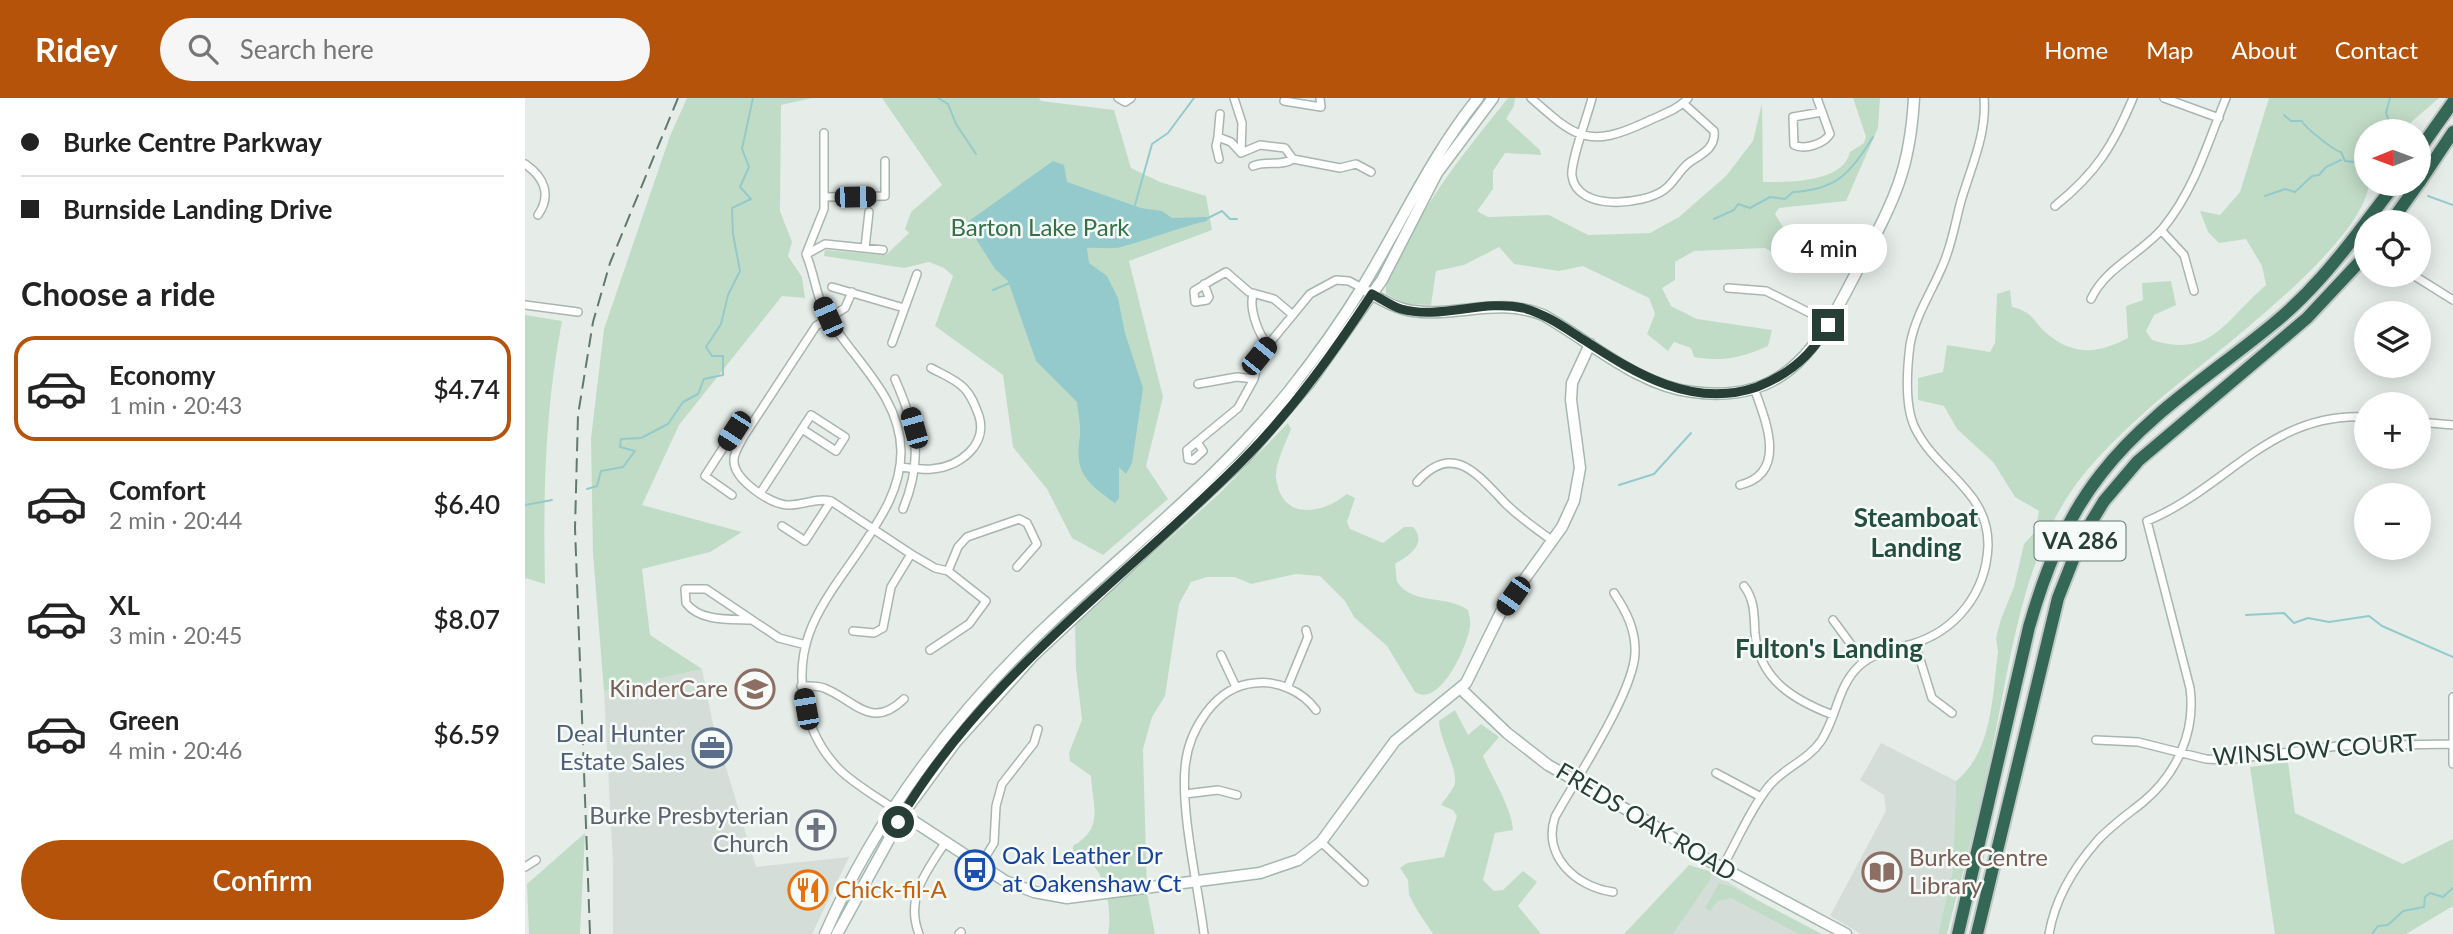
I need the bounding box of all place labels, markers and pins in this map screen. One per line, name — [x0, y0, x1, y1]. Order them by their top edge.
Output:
school or university icon: KinderCare — [734, 668, 776, 710]
place label: KinderCare — [609, 673, 728, 702]
place label: Deal Hunter Estate Sales — [556, 718, 685, 775]
office icon: Deal Hunter Estate Sales — [691, 727, 733, 769]
place label: Burke Presbyterian Church — [589, 800, 789, 857]
church icon: Burke Presbyterian Church — [795, 809, 837, 851]
place label: Oak Leather Dr at Oakenshaw Ct — [1002, 840, 1182, 897]
place label: Burke Centre Library — [1909, 842, 2048, 899]
bus stop icon: Oak Leather Dr at Oakenshaw Ct — [954, 849, 996, 891]
library icon: Burke Centre Library — [1861, 851, 1903, 893]
restaurant icon: Chick-fil-A — [787, 869, 829, 911]
place label: Chick-fil-A — [835, 874, 948, 903]

